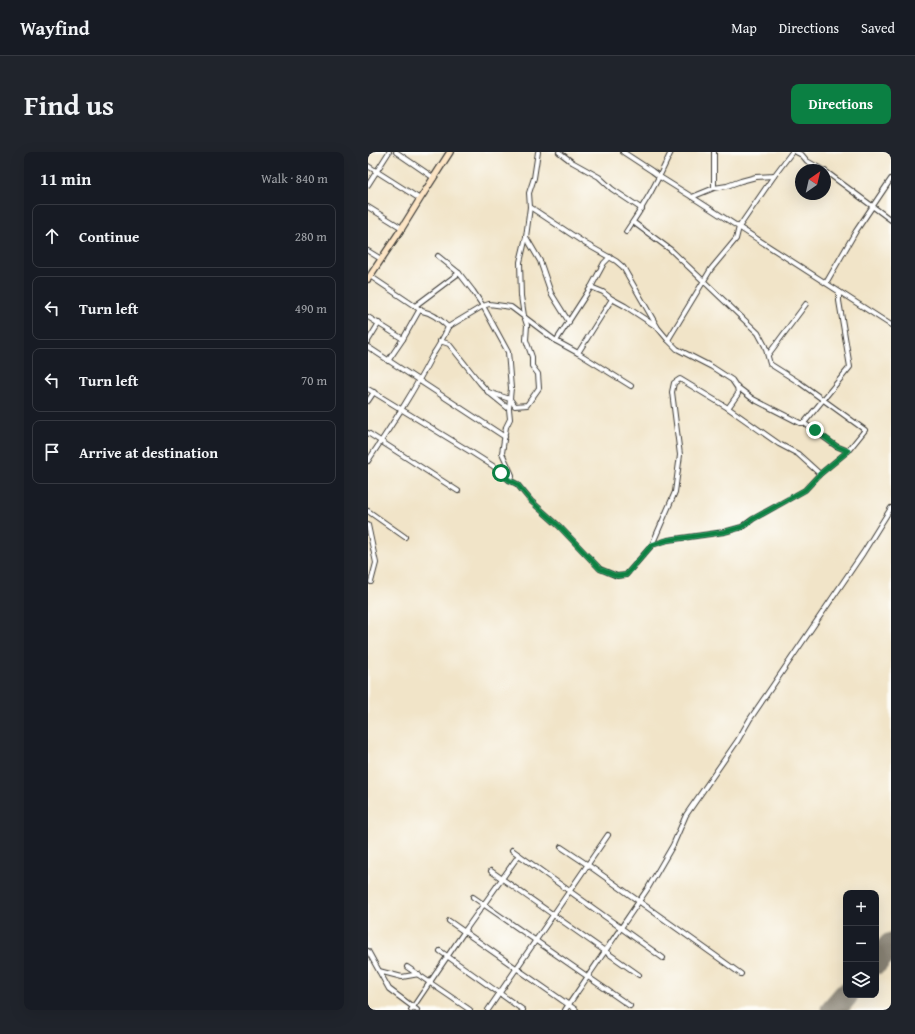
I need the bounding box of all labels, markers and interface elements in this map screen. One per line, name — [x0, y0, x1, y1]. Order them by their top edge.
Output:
text: Wayfind — [20, 14, 90, 42]
text: Map — [731, 18, 757, 38]
text: Directions — [779, 18, 839, 38]
text: Saved — [861, 18, 895, 38]
text: Find us — [24, 84, 114, 125]
button: Directions — [791, 84, 891, 124]
north arrow — [795, 164, 831, 200]
text: 11 min — [40, 166, 91, 191]
text: Walk · 840 m — [261, 169, 328, 188]
icon: ahead — [41, 225, 63, 247]
text: Continue — [79, 226, 140, 247]
text: 280 m — [295, 227, 327, 246]
icon: left — [41, 297, 63, 319]
text: Turn left — [79, 298, 138, 319]
text: 490 m — [295, 299, 327, 318]
icon: left — [41, 369, 63, 391]
text: Turn left — [79, 370, 138, 391]
text: 70 m — [301, 371, 327, 390]
route end — [806, 421, 824, 439]
icon: arrive — [41, 441, 63, 463]
text: Arrive at destination — [79, 442, 218, 463]
route start — [492, 464, 510, 482]
map controls — [843, 890, 879, 998]
button: + — [843, 890, 879, 926]
button: − — [843, 926, 879, 962]
button: layers — [843, 962, 879, 998]

